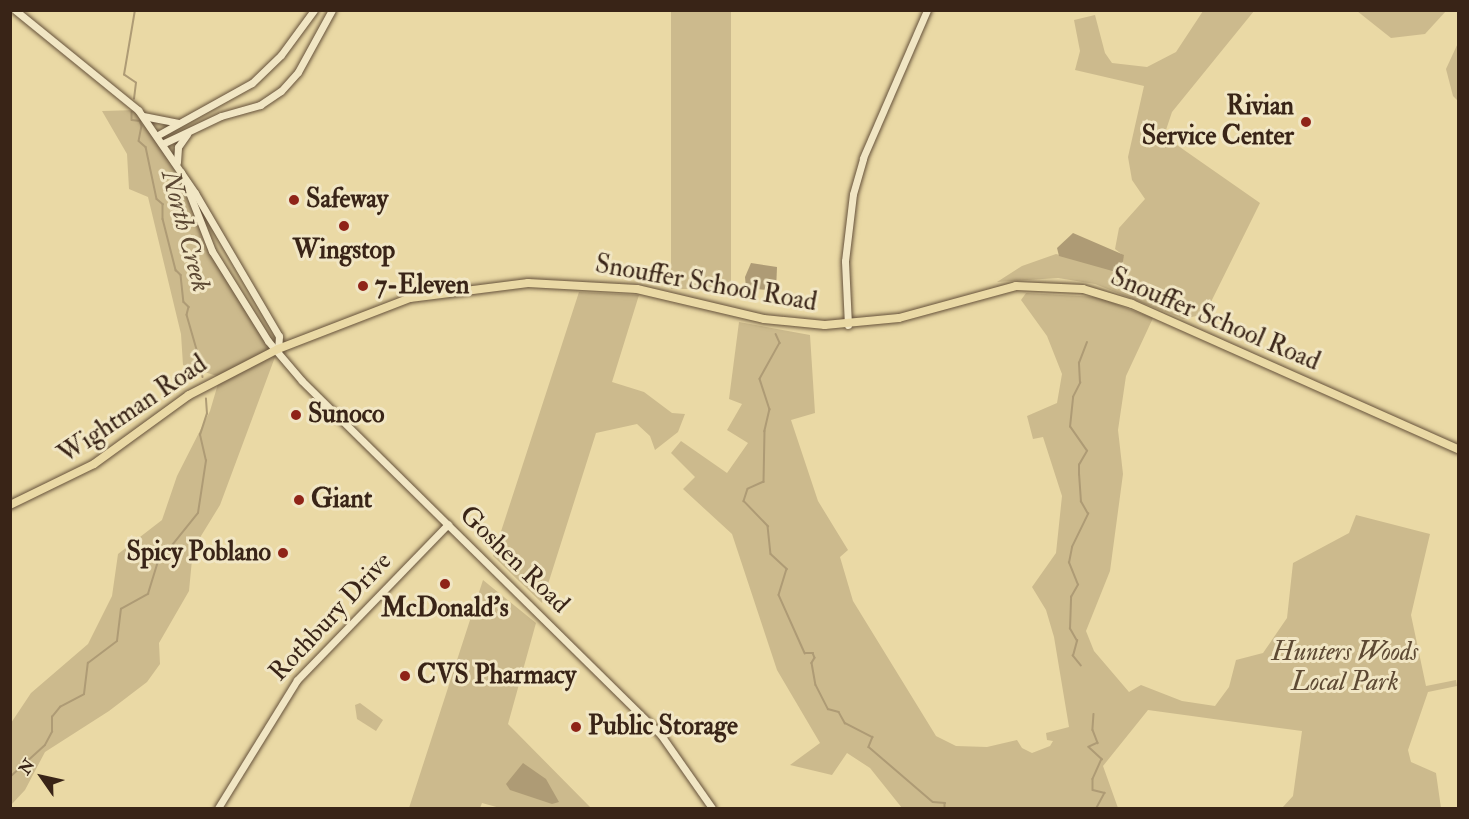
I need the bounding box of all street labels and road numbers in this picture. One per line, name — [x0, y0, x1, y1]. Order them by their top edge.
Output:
street label: Snouffer School Road — [593, 249, 819, 319]
street label: Snouffer School Road — [1106, 262, 1324, 378]
street label: Wightman Road — [53, 349, 213, 471]
street label: Goshen Road — [452, 500, 576, 620]
street label: Rothbury Drive — [263, 546, 399, 688]

